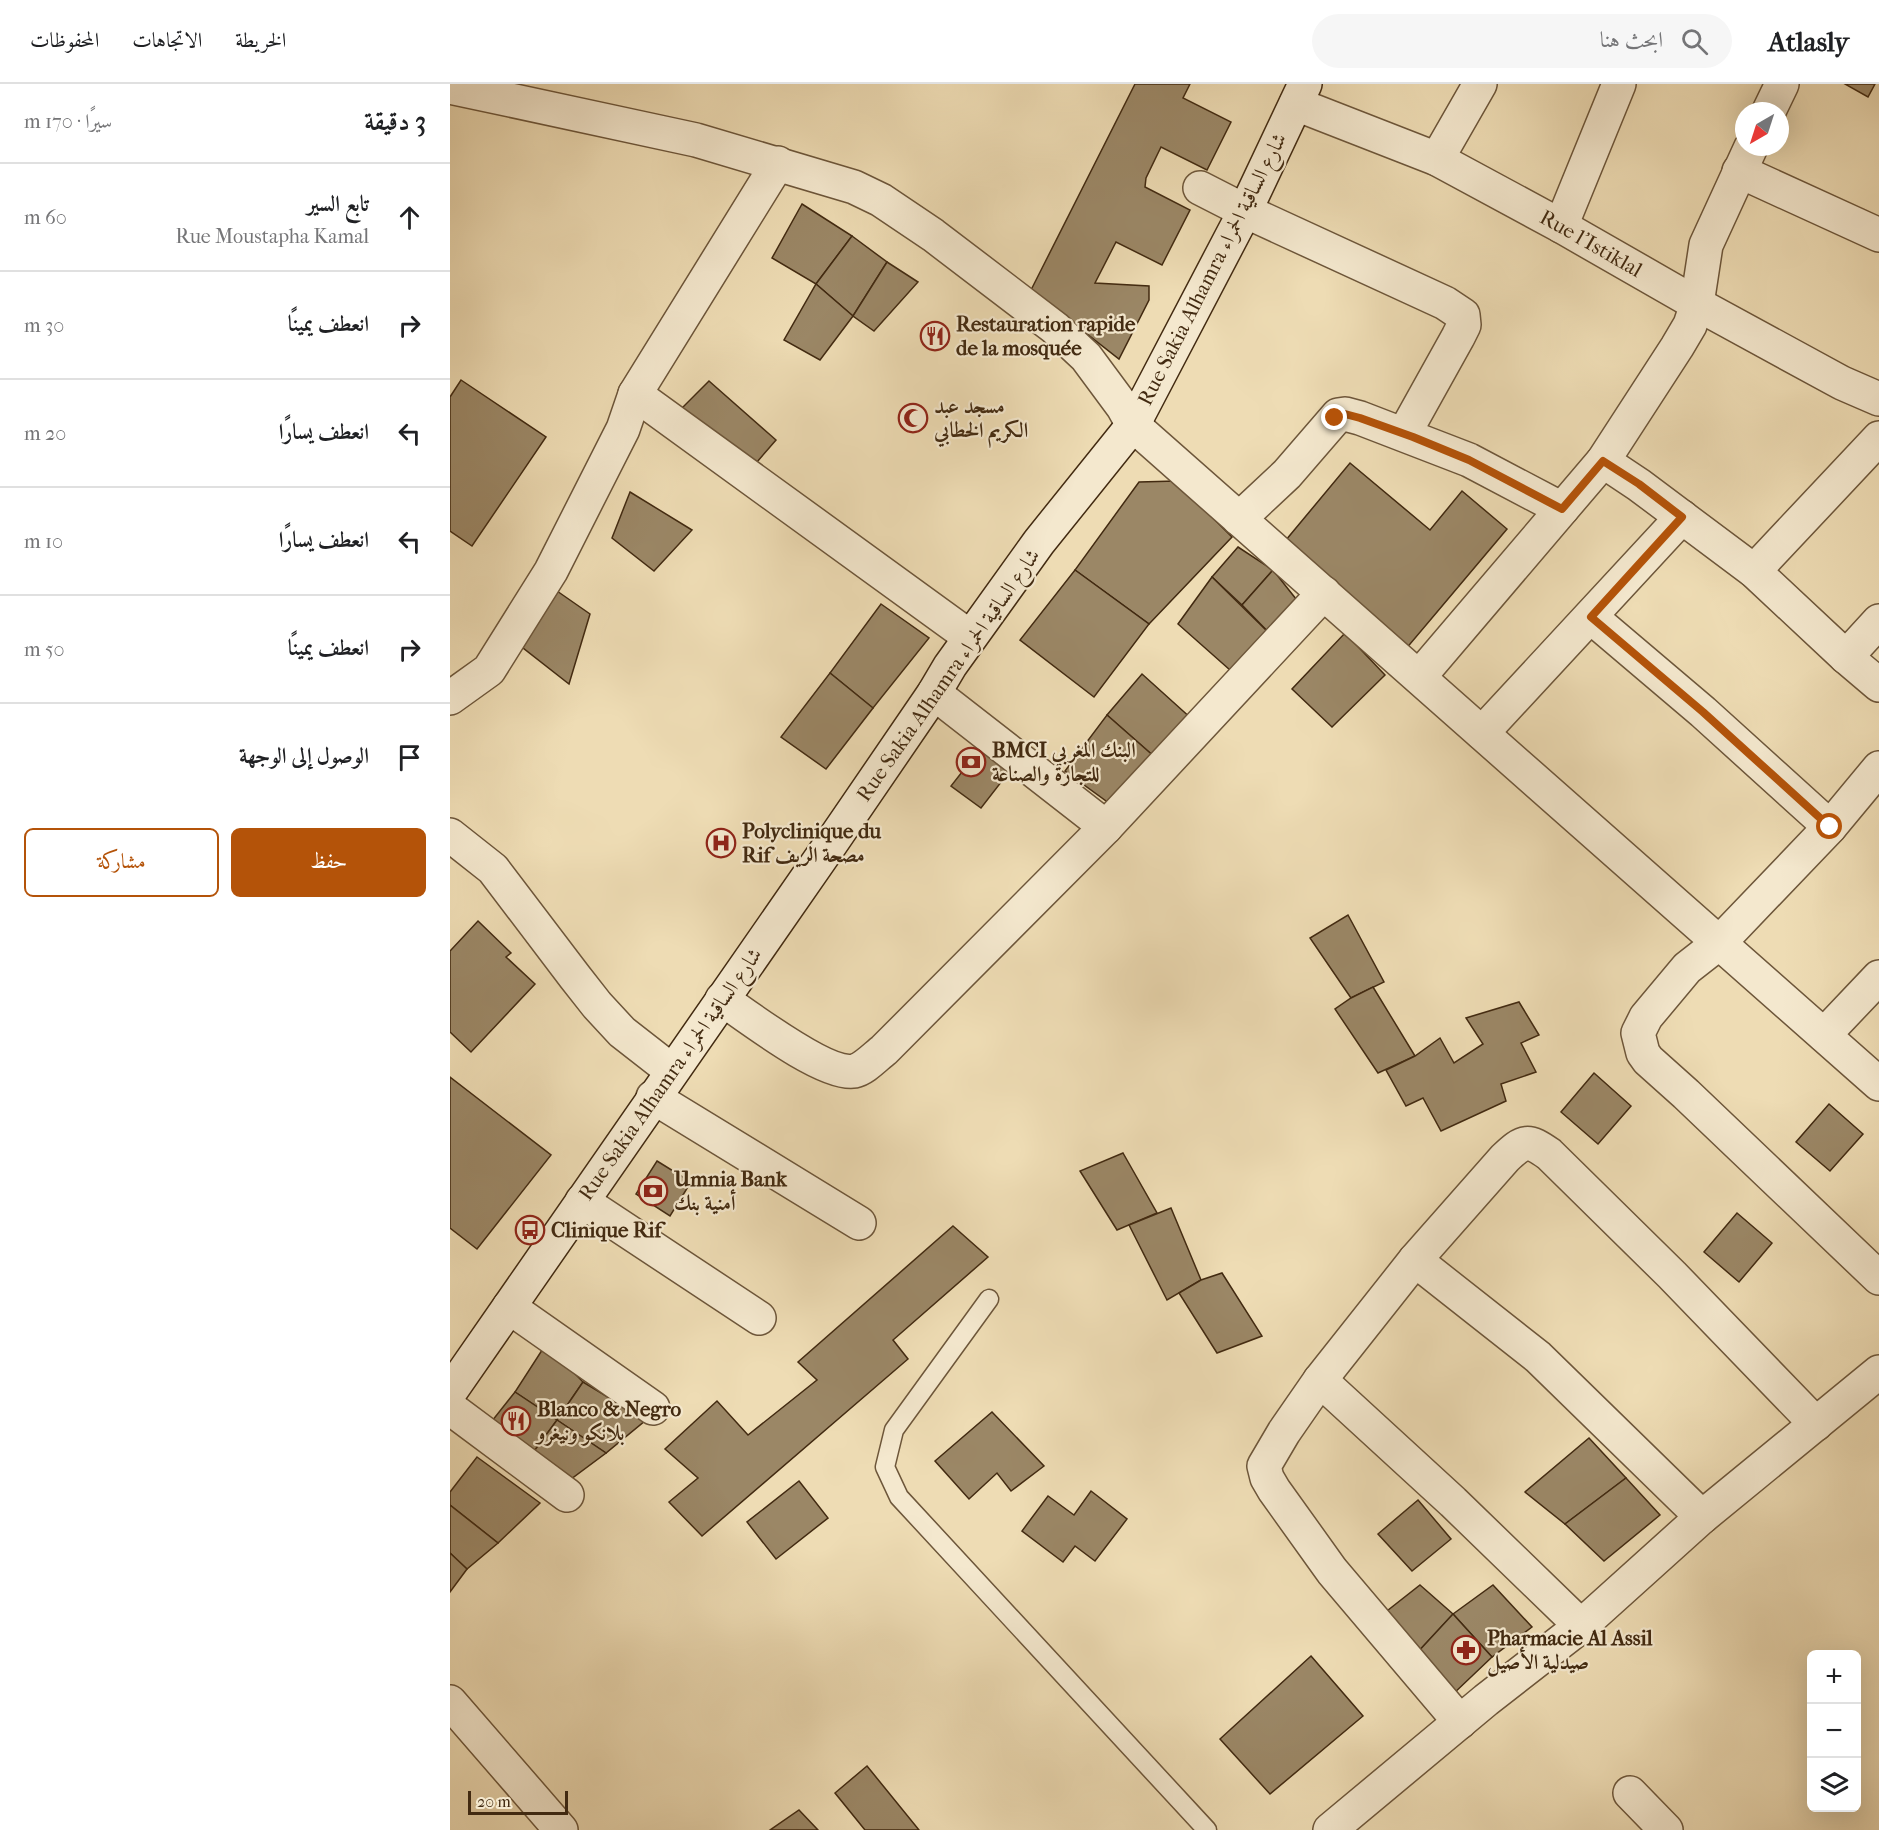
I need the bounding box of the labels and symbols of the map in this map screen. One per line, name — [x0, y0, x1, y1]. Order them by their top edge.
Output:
north arrow — [1735, 102, 1789, 156]
street label: Rue Sakia Alhamra شارع الساقية الحمراء — [1133, 129, 1297, 412]
street label: Rue l’Istiklal — [1536, 205, 1647, 282]
place label: Restauration rapide de la mosquée — [956, 312, 1136, 360]
restaurant icon: Restauration rapide de la mosquée — [919, 320, 951, 352]
place label: مسجد عبد الكريم الخطابي — [933, 394, 1028, 448]
mosque icon: مسجد عبد الكريم الخطابي — [897, 402, 929, 434]
route end — [1321, 404, 1347, 430]
street label: Rue Sakia Alhamra شارع الساقية الحمراء — [851, 544, 1050, 809]
place label: BMCI البنك المغربي للتجارة والصناعة — [992, 738, 1136, 787]
bank icon: BMCI البنك المغربي للتجارة والصناعة — [955, 746, 987, 778]
route start — [1816, 813, 1842, 839]
place label: Polyclinique du Rif مصحة الريف — [742, 819, 881, 868]
hospital icon: Polyclinique du Rif مصحة الريف — [705, 827, 737, 859]
street label: Rue Sakia Alhamra شارع الساقية الحمراء — [573, 943, 772, 1208]
place label: Umnia Bank أمنية بنك — [673, 1167, 788, 1216]
bank icon: Umnia Bank أمنية بنك — [637, 1175, 669, 1207]
bus stop icon: Clinique Rif — [514, 1214, 546, 1246]
place label: Clinique Rif — [551, 1218, 666, 1242]
place label: Blanco & Negro بلانكو ونيغرو — [535, 1397, 682, 1447]
restaurant icon: Blanco & Negro بلانكو ونيغرو — [500, 1405, 532, 1437]
place label: Pharmacie Al Assil صيدلية الأصيل — [1487, 1626, 1653, 1677]
pharmacy icon: Pharmacie Al Assil صيدلية الأصيل — [1450, 1634, 1482, 1666]
scale bar — [468, 1788, 568, 1816]

